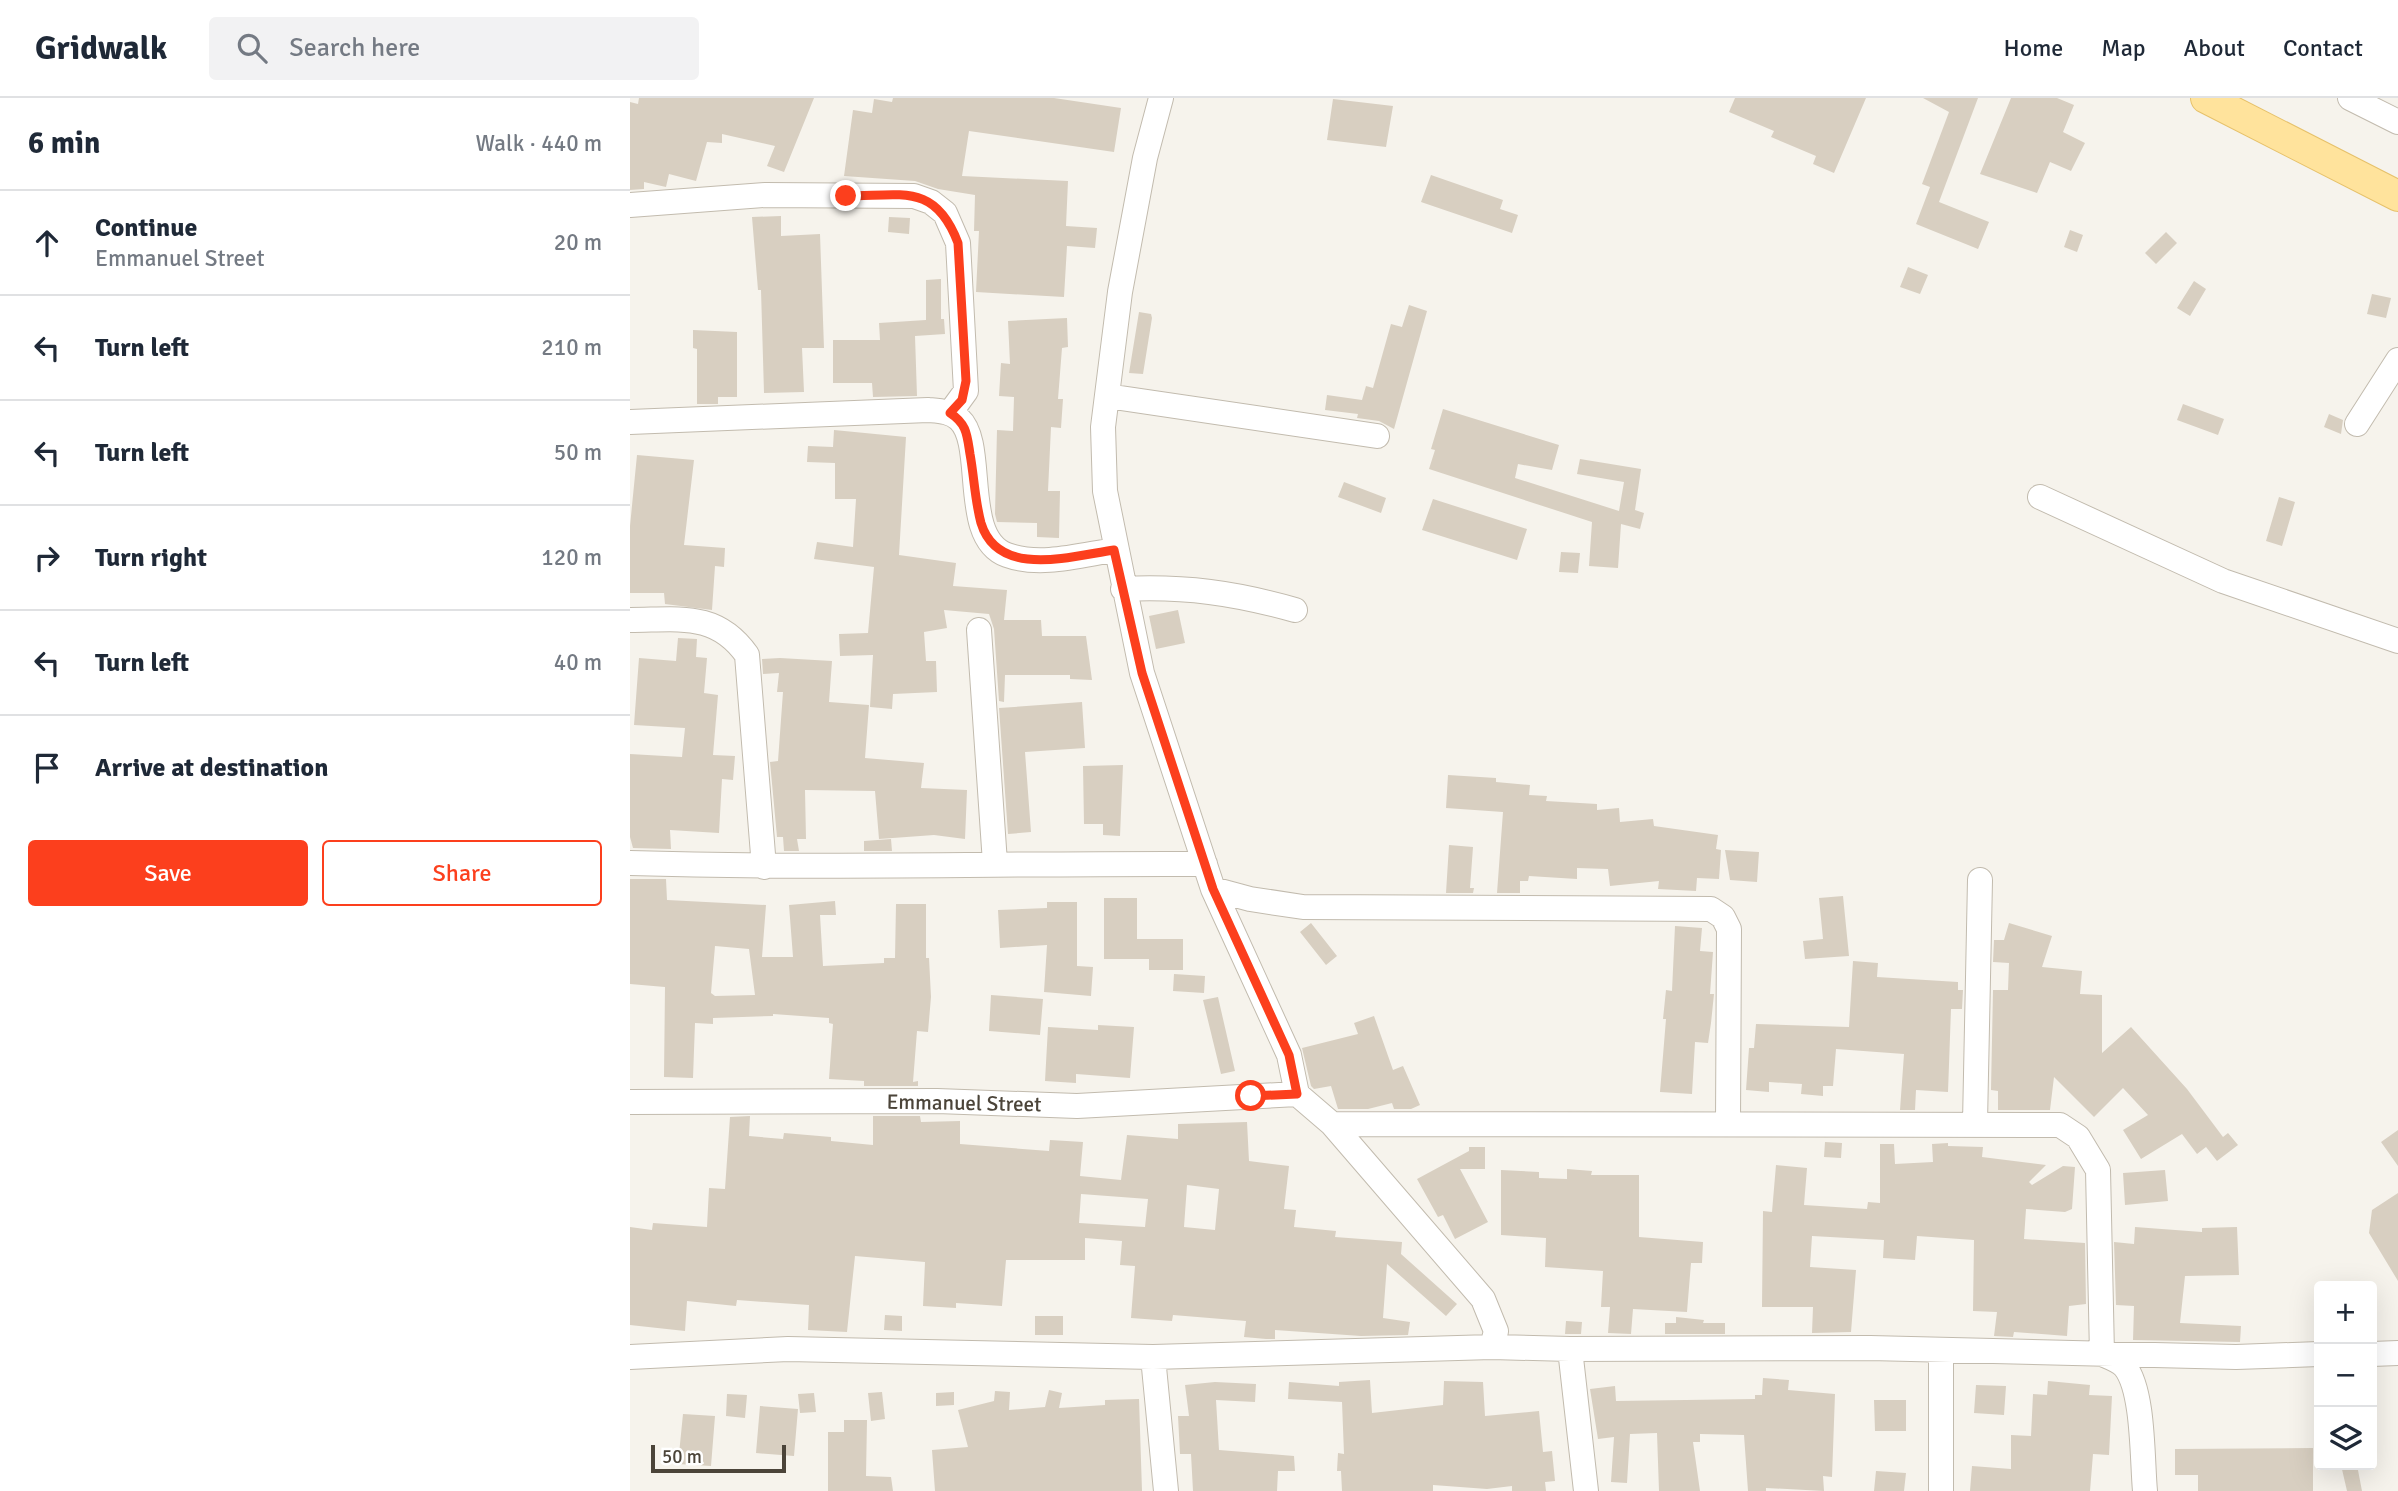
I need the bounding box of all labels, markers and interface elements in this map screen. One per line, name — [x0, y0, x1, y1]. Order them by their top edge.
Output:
search box — [209, 17, 699, 80]
text: Gridwalk — [35, 28, 167, 69]
icon: search — [233, 29, 271, 67]
text: Search here — [289, 32, 420, 64]
text: Home — [2003, 33, 2063, 63]
text: Map — [2101, 33, 2146, 63]
text: About — [2184, 33, 2245, 63]
text: Contact — [2283, 33, 2363, 63]
text: 6 min — [28, 125, 100, 162]
text: Walk · 440 m — [476, 129, 602, 158]
route end — [830, 180, 861, 211]
text: Continue — [95, 212, 197, 244]
icon: ahead — [28, 224, 66, 262]
text: 20 m — [554, 228, 602, 257]
text: Emmanuel Street — [95, 244, 265, 273]
icon: left — [28, 329, 66, 367]
text: Turn left — [95, 332, 189, 364]
text: 210 m — [541, 333, 602, 362]
icon: left — [28, 434, 66, 472]
text: Turn left — [95, 437, 189, 469]
text: 50 m — [554, 438, 602, 467]
icon: right — [28, 539, 66, 577]
text: Turn right — [95, 542, 207, 574]
text: 120 m — [541, 543, 602, 572]
icon: left — [28, 644, 66, 682]
text: Turn left — [95, 647, 189, 679]
text: 40 m — [554, 648, 602, 677]
icon: arrive — [28, 749, 66, 787]
text: Arrive at destination — [95, 752, 328, 784]
button: Save — [28, 840, 308, 906]
button: Share — [322, 840, 602, 906]
route start — [1235, 1080, 1266, 1111]
street label: Emmanuel Street — [886, 1089, 1042, 1117]
map controls — [2314, 1281, 2377, 1470]
button: + — [2314, 1281, 2377, 1344]
button: − — [2314, 1344, 2377, 1407]
button: layers — [2314, 1407, 2377, 1470]
scale bar — [651, 1442, 786, 1474]
text: 50 m — [662, 1445, 702, 1469]

